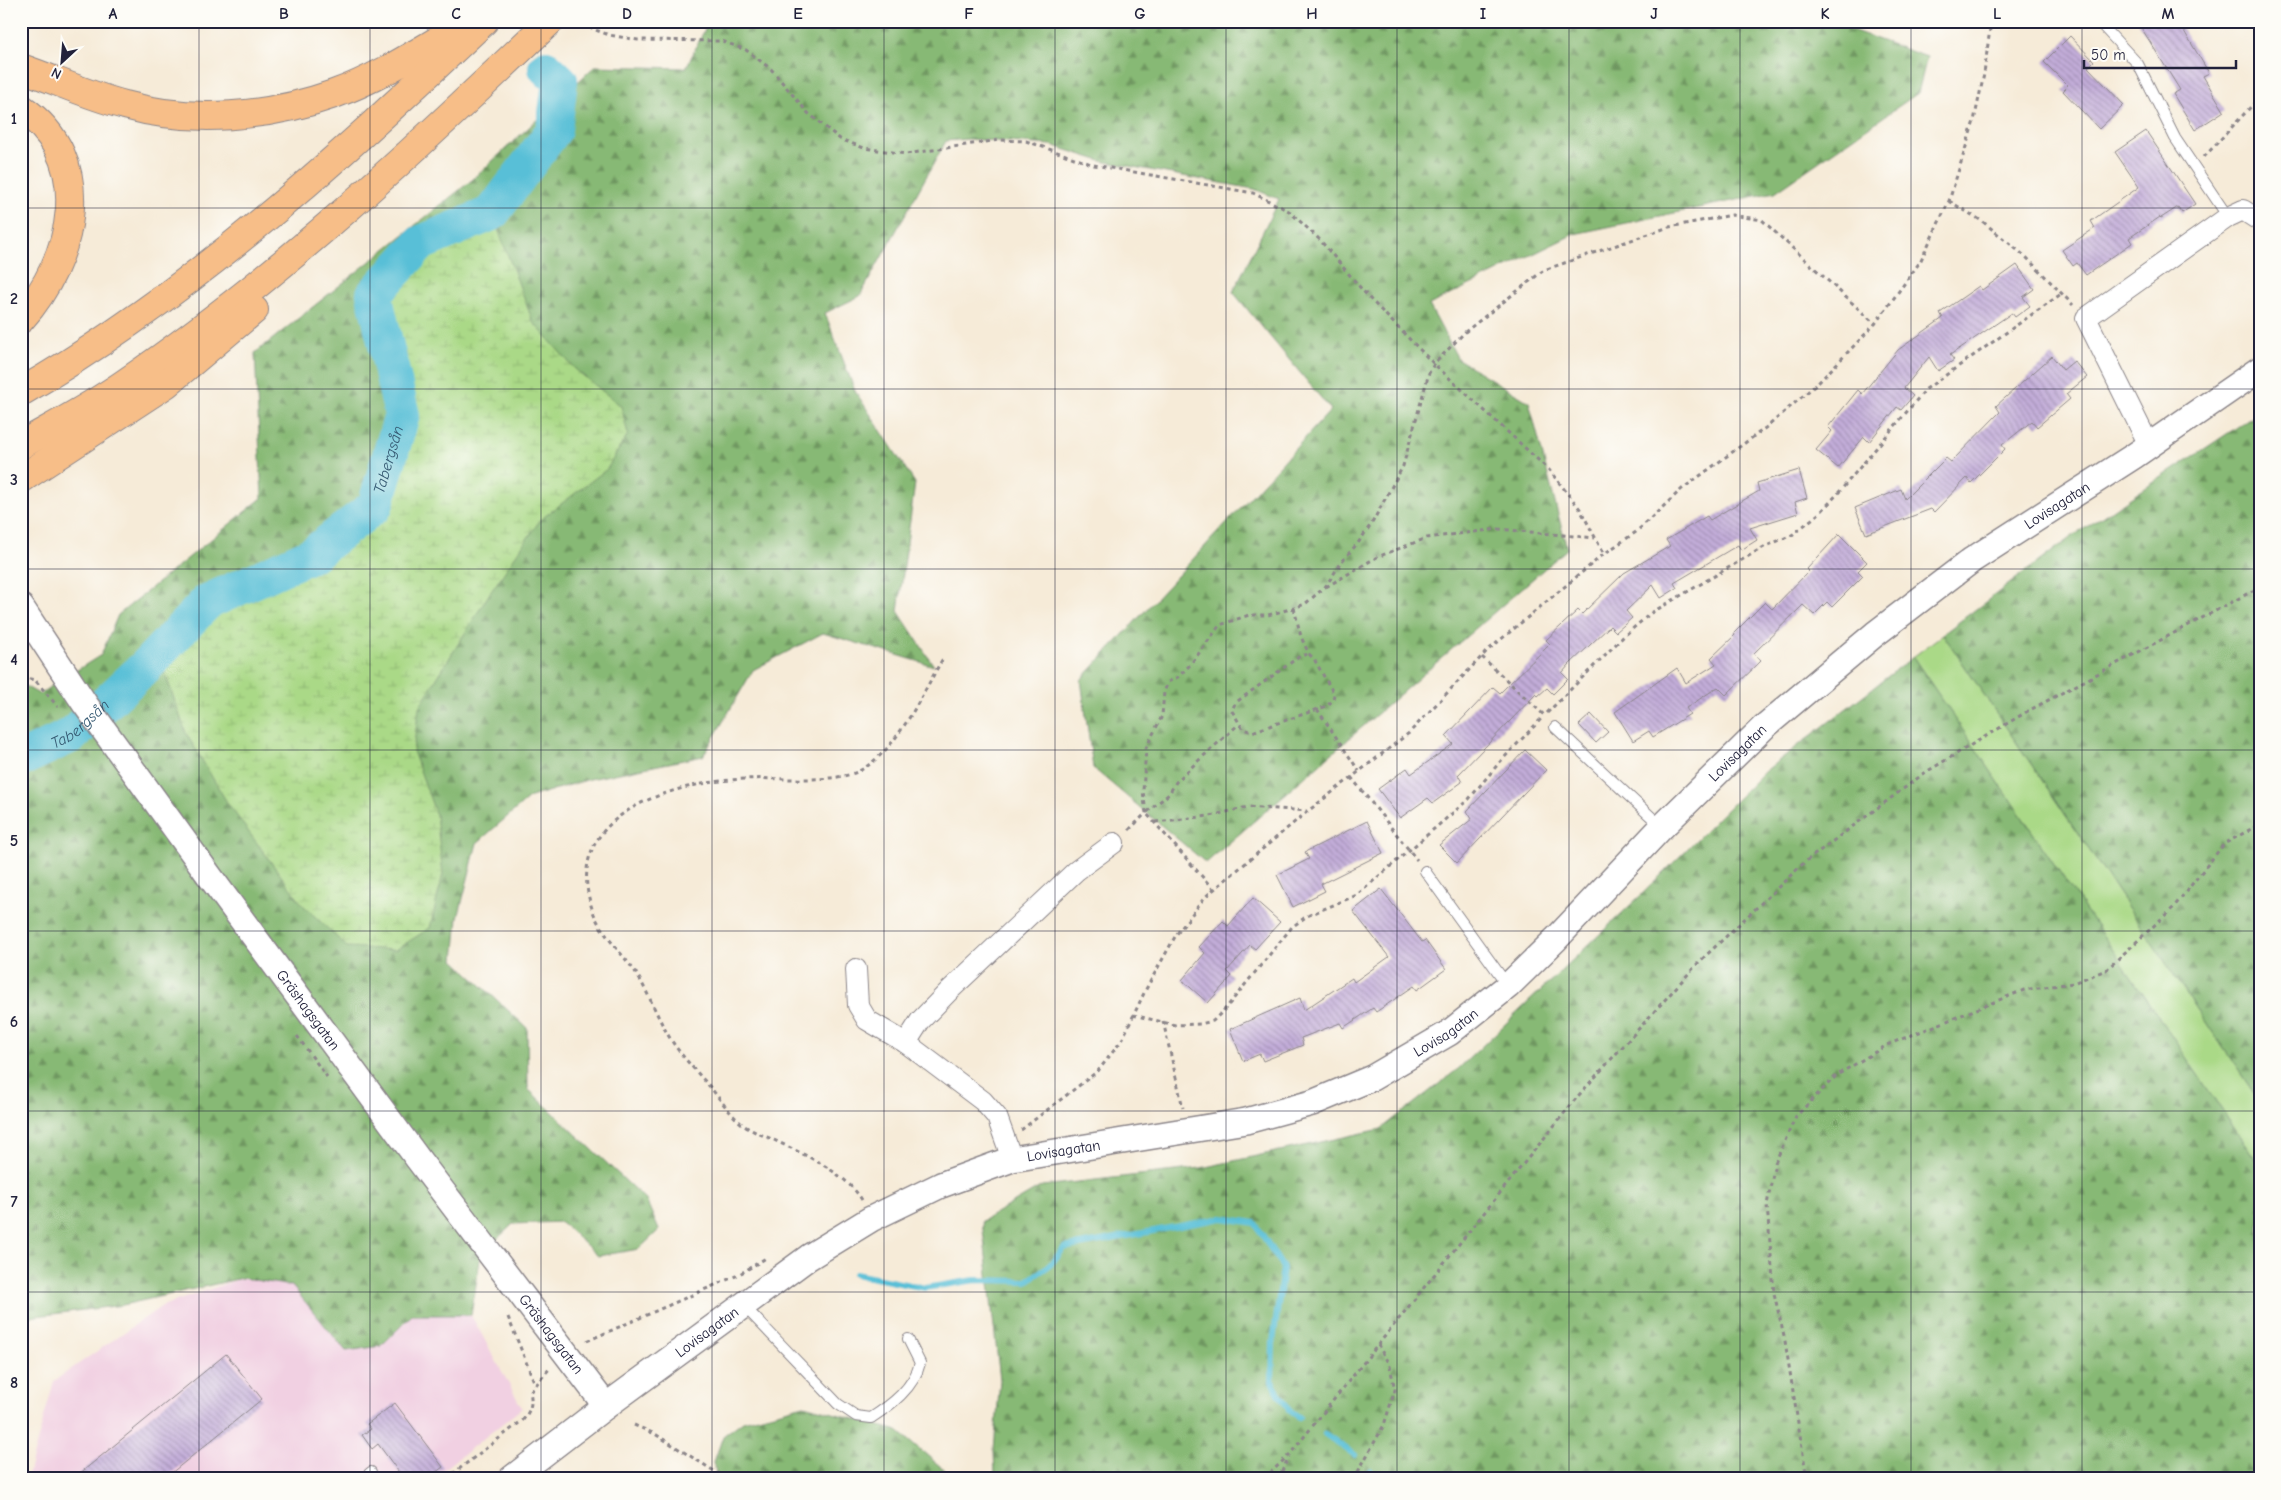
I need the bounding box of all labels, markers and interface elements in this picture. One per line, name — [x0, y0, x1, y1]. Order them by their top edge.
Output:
text: A — [109, 5, 118, 23]
text: B — [279, 5, 289, 23]
text: C — [451, 5, 461, 23]
text: D — [622, 5, 632, 23]
text: E — [793, 5, 803, 23]
text: F — [964, 5, 974, 23]
text: G — [1134, 5, 1146, 23]
text: H — [1306, 5, 1318, 23]
text: I — [1480, 5, 1486, 23]
text: J — [1650, 5, 1658, 23]
text: K — [1820, 5, 1830, 23]
text: L — [1993, 5, 2001, 23]
text: M — [2162, 5, 2175, 23]
north arrow — [38, 38, 88, 88]
scale bar — [2084, 38, 2236, 70]
text: 50 m — [2091, 46, 2126, 64]
text: N — [49, 64, 64, 83]
text: 1 — [11, 110, 17, 128]
text: 2 — [10, 290, 18, 308]
water label: Tabergsån — [370, 424, 407, 496]
text: 3 — [10, 471, 18, 489]
street label: Lovisagatan — [2021, 478, 2093, 533]
text: 4 — [10, 651, 18, 669]
water label: Tabergsån — [48, 696, 113, 753]
street label: Lovisagatan — [1705, 721, 1770, 785]
text: 5 — [10, 832, 18, 850]
street label: Gräshagsgatan — [273, 966, 344, 1054]
street label: Lovisagatan — [1410, 1004, 1482, 1061]
text: 6 — [10, 1013, 18, 1031]
street label: Lovisagatan — [1025, 1136, 1102, 1165]
text: 7 — [10, 1193, 18, 1211]
street label: Gräshagsgatan — [515, 1290, 587, 1378]
street label: Lovisagatan — [672, 1303, 742, 1361]
text: 8 — [10, 1374, 18, 1392]

